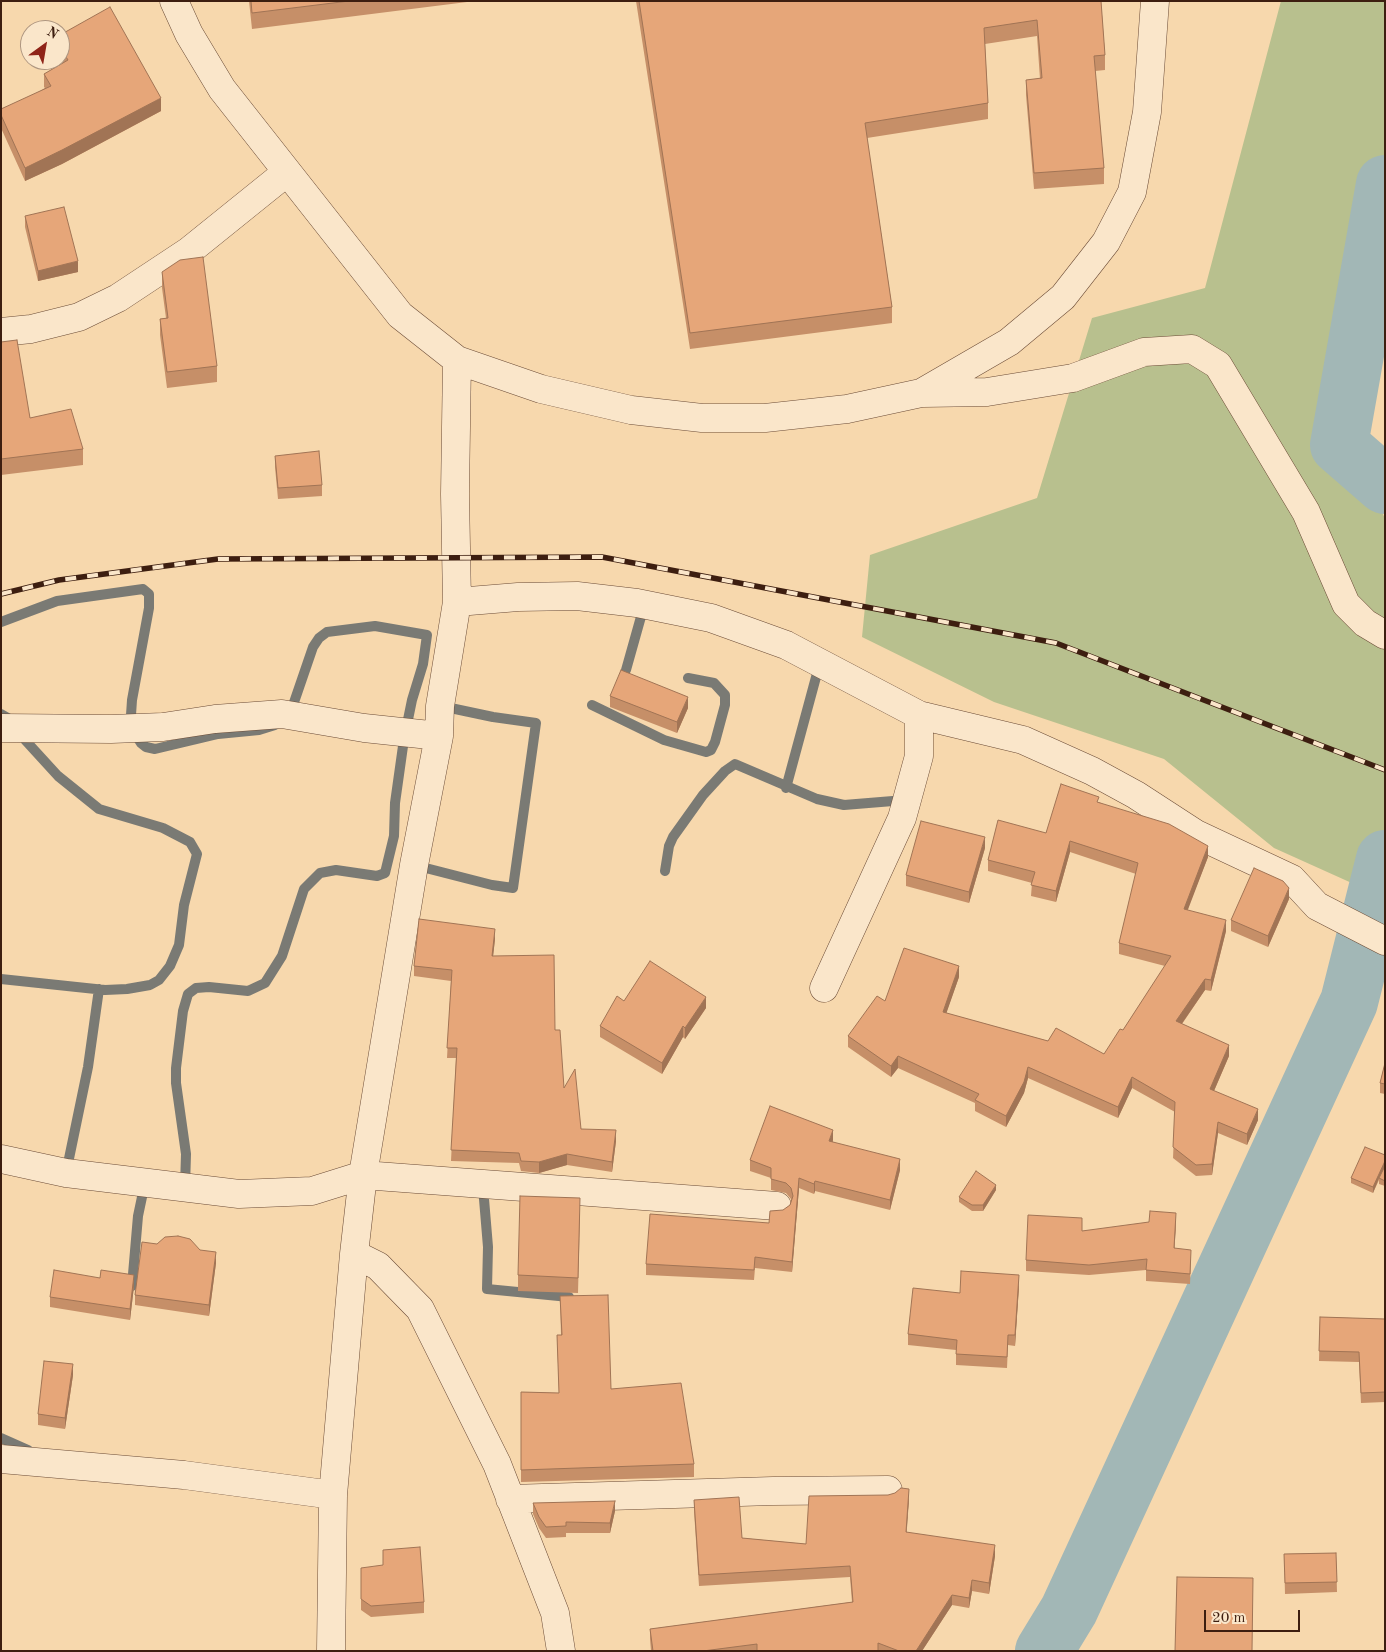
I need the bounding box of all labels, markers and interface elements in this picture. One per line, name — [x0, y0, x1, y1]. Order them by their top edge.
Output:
north arrow — [20, 20, 70, 70]
text: N — [44, 24, 61, 42]
scale bar — [1206, 1600, 1302, 1632]
text: 20 m — [1212, 1611, 1246, 1626]

